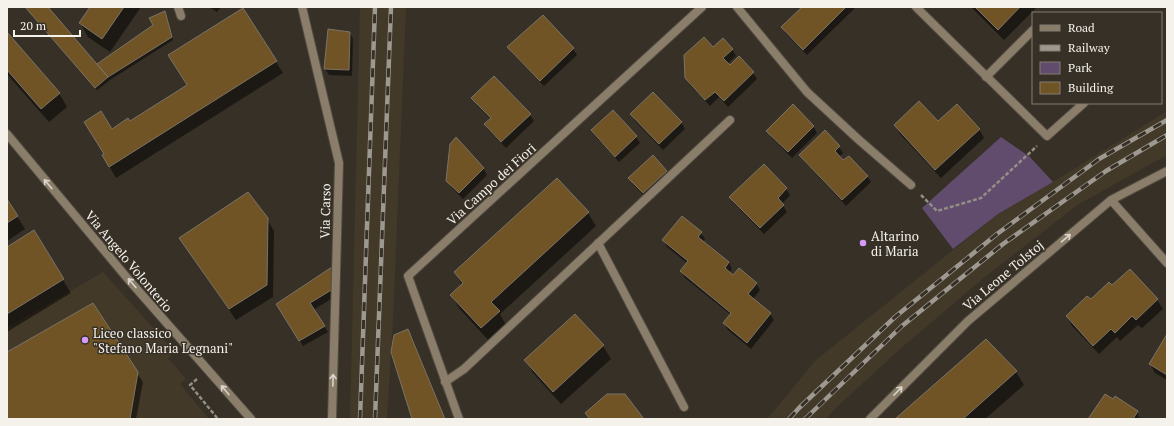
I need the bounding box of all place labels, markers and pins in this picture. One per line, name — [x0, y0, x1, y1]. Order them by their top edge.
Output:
place label: Altarino di Maria — [871, 227, 919, 260]
marker: Altarino di Maria — [858, 238, 868, 248]
place label: Liceo classico "Stefano Maria Legnani" — [93, 324, 233, 357]
marker: Liceo classico "Stefano Maria Legnani" — [80, 335, 90, 345]

